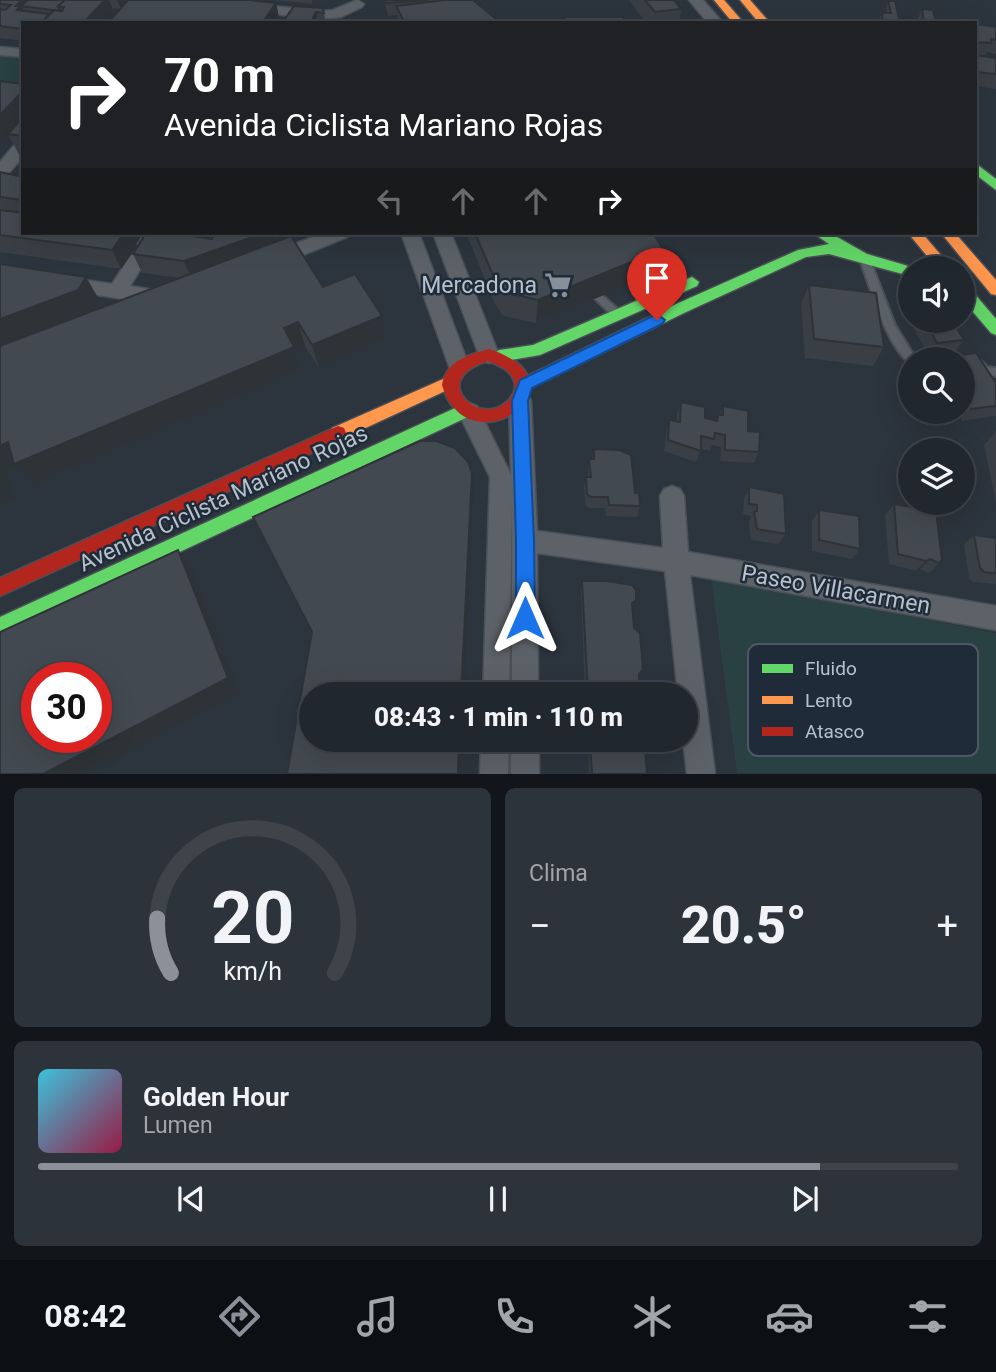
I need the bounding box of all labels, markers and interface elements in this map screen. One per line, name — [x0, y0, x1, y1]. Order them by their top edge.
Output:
text: 70 m — [164, 47, 275, 104]
icon: right — [49, 49, 140, 140]
text: Avenida Ciclista Mariano Rojas — [164, 106, 603, 144]
icon: left — [371, 182, 409, 220]
icon: ahead — [444, 182, 482, 220]
icon: ahead — [517, 182, 555, 220]
icon: right — [590, 182, 628, 220]
pin — [627, 248, 687, 320]
map controls — [898, 256, 975, 515]
button: sound — [898, 256, 975, 333]
icon: arrive — [638, 259, 676, 297]
supermarket icon: Mercadona — [543, 270, 573, 300]
place label: Mercadona — [421, 272, 537, 299]
button: search — [898, 347, 975, 424]
street label: Avenida Ciclista Mariano Rojas — [74, 420, 372, 577]
button: layers — [898, 438, 975, 515]
street label: Paseo Villacarmen — [739, 560, 932, 619]
position arrow — [488, 581, 562, 655]
legend — [748, 644, 978, 756]
text: Fluido — [805, 657, 857, 680]
speed limit sign: 30 — [21, 662, 112, 753]
text: Lento — [805, 689, 853, 712]
text: 08:43 · 1 min · 110 m — [374, 702, 623, 732]
text: Atasco — [805, 720, 864, 743]
text: Clima — [529, 860, 588, 887]
text: 20 — [211, 876, 294, 962]
text: 20.5° — [681, 895, 807, 956]
text: − — [529, 904, 551, 948]
text: + — [936, 904, 958, 948]
text: km/h — [223, 957, 282, 986]
text: Golden Hour — [143, 1082, 289, 1112]
text: Lumen — [143, 1112, 213, 1139]
icon: previous — [172, 1180, 210, 1218]
icon: pause — [479, 1180, 517, 1218]
icon: next — [786, 1180, 824, 1218]
icon: directions — [215, 1292, 264, 1341]
icon: music — [353, 1292, 402, 1341]
icon: phone — [490, 1292, 539, 1341]
icon: climate — [628, 1292, 677, 1341]
icon: car — [765, 1292, 814, 1341]
icon: filters — [903, 1292, 952, 1341]
text: 08:42 — [44, 1297, 127, 1335]

